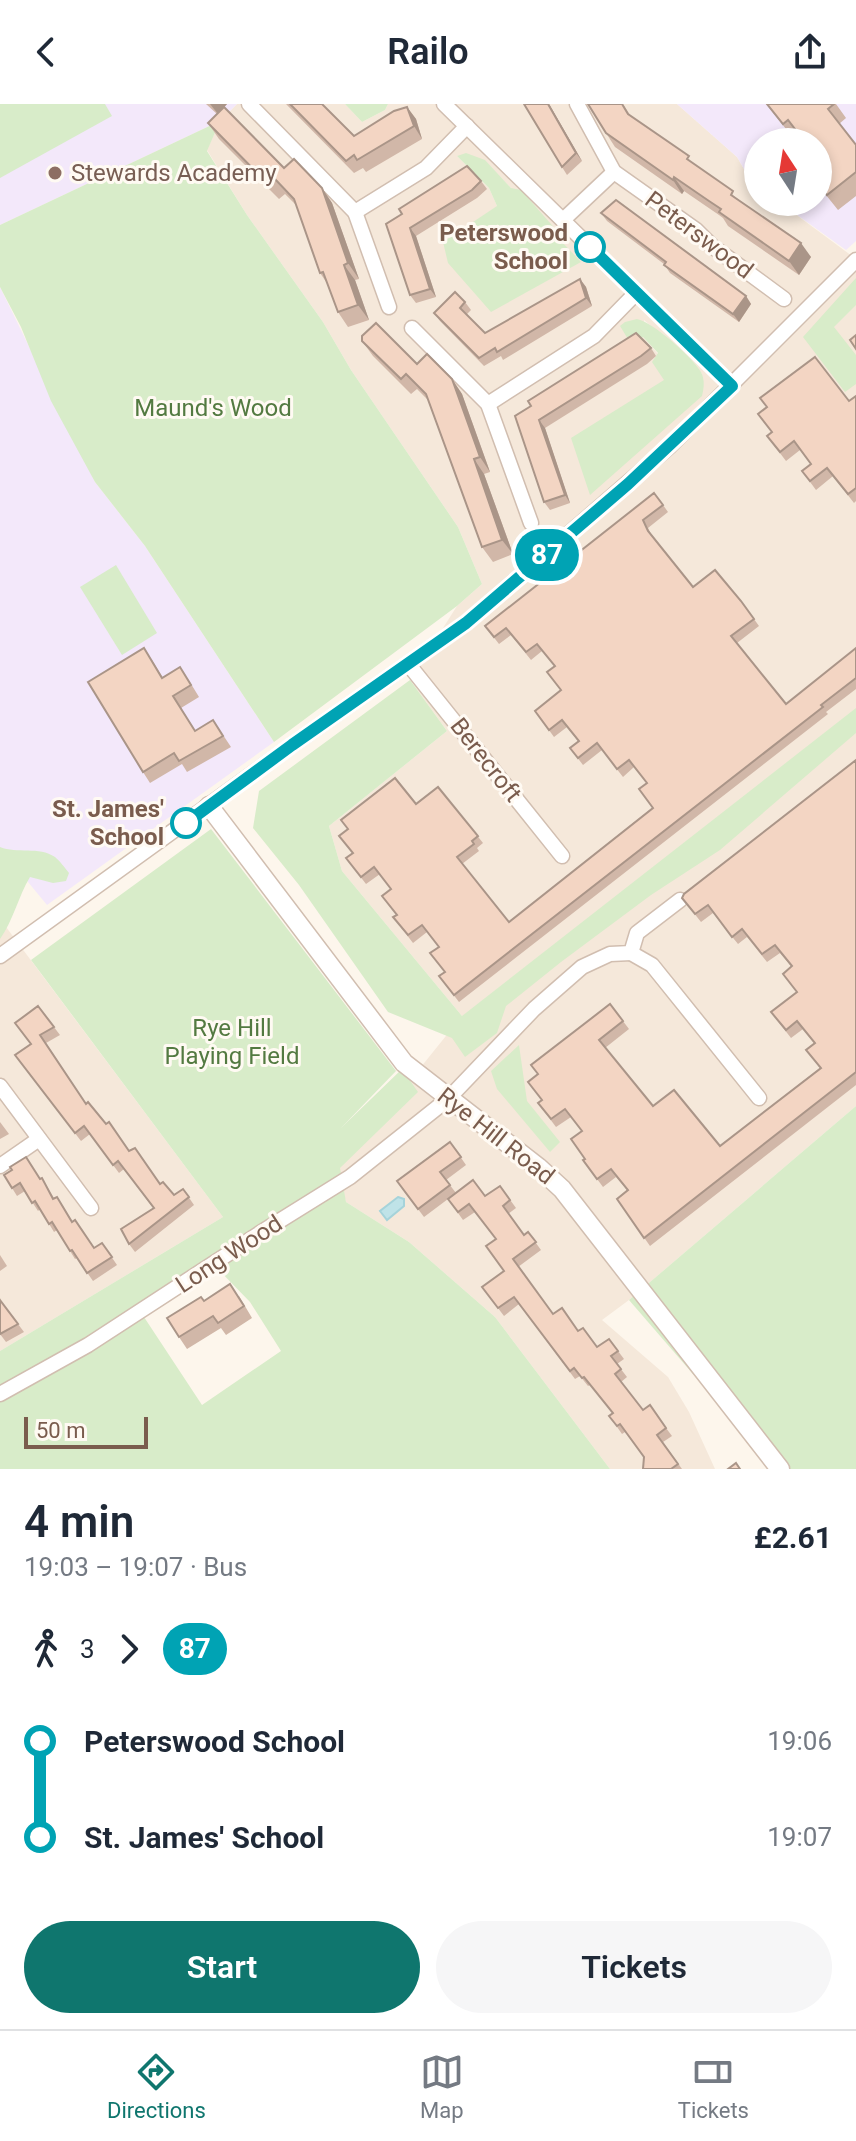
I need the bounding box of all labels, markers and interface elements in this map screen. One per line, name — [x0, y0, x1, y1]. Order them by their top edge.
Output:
icon: back — [24, 30, 68, 74]
icon: share — [788, 30, 832, 74]
text: Railo — [387, 31, 469, 73]
north arrow — [744, 128, 832, 216]
map controls — [744, 128, 832, 216]
place label: Stewards Academy — [71, 159, 277, 187]
marker: Stewards Academy — [46, 164, 64, 182]
street label: Peterswood — [640, 185, 758, 285]
place label: Peterswood School — [439, 219, 568, 275]
marker: Peterswood School — [575, 232, 605, 262]
park label: Maund's Wood — [134, 394, 292, 422]
line badge: 87 — [511, 529, 583, 581]
text: 87 — [531, 538, 563, 571]
street label: Berecroft — [445, 713, 527, 808]
place label: St. James' School — [52, 795, 164, 851]
marker: St. James' School — [171, 808, 201, 838]
park label: Rye Hill Playing Field — [165, 1014, 299, 1070]
street label: Rye Hill Road — [432, 1082, 560, 1190]
street label: Long Wood — [171, 1209, 287, 1299]
scale bar — [24, 1413, 148, 1449]
text: 50 m — [36, 1418, 85, 1443]
text: 4 min — [24, 1496, 134, 1548]
text: £2.61 — [754, 1520, 832, 1555]
text: 19:03 – 19:07 · Bus — [24, 1552, 247, 1582]
icon: walk — [24, 1627, 68, 1671]
icon: forward — [107, 1627, 151, 1671]
text: 87 — [179, 1632, 211, 1665]
text: 3 — [80, 1634, 95, 1664]
text: Peterswood School — [84, 1724, 345, 1759]
text: 19:06 — [767, 1726, 832, 1756]
text: St. James' School — [84, 1820, 324, 1855]
text: 19:07 — [767, 1822, 832, 1852]
button: Start — [24, 1921, 420, 2013]
button: Tickets — [436, 1921, 832, 2013]
tab: Directions — [107, 2050, 206, 2123]
tab: Map — [420, 2050, 464, 2123]
tab: Tickets — [678, 2050, 749, 2123]

